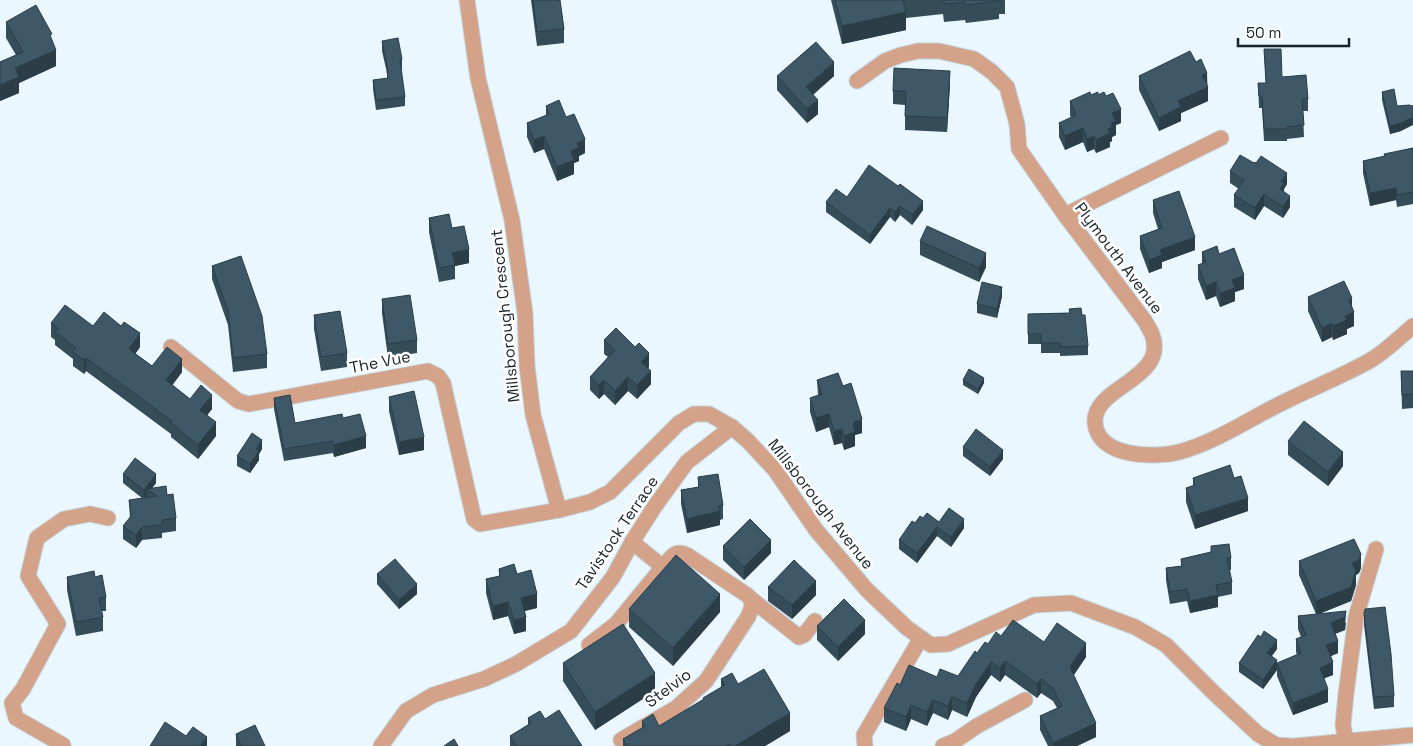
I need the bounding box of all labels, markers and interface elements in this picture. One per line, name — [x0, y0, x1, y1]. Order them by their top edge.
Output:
scale bar — [1238, 15, 1349, 47]
text: 50 m — [1246, 23, 1281, 42]
street label: Plymouth Avenue — [1070, 198, 1168, 318]
street label: Millsborough Crescent — [485, 229, 525, 403]
street label: The Vue — [348, 346, 412, 378]
street label: Millsborough Avenue — [763, 434, 879, 574]
street label: Tavistock Terrace — [571, 472, 663, 594]
street label: Stelvio — [641, 664, 695, 712]

